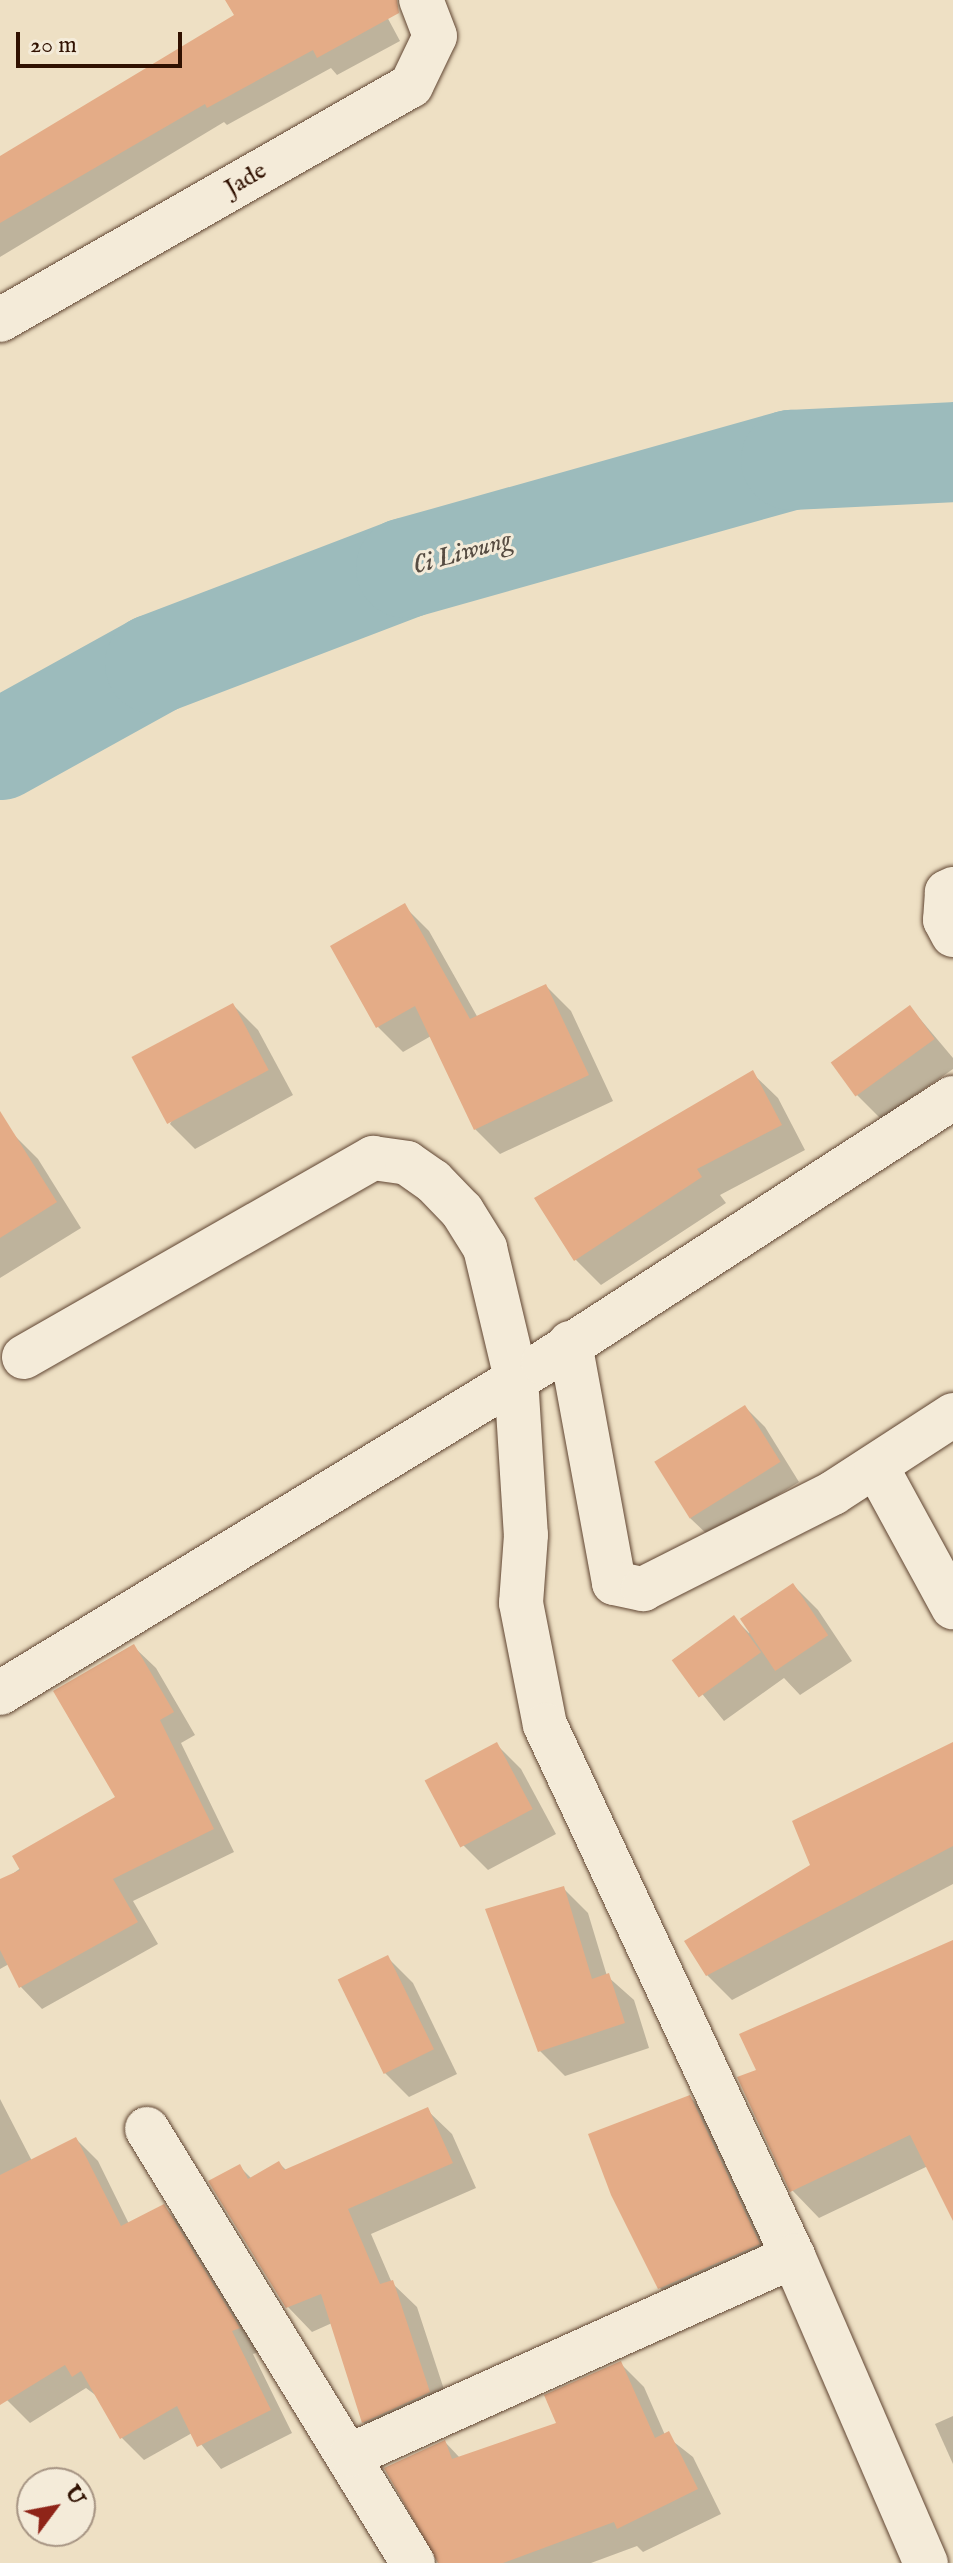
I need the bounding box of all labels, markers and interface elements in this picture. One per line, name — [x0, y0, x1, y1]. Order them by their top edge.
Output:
scale bar — [20, 16, 186, 66]
text: 20 m — [30, 30, 77, 61]
street label: Jade — [220, 157, 272, 203]
water label: Ci Liwung — [409, 524, 515, 582]
north arrow — [16, 2467, 96, 2547]
text: U — [58, 2480, 91, 2511]

